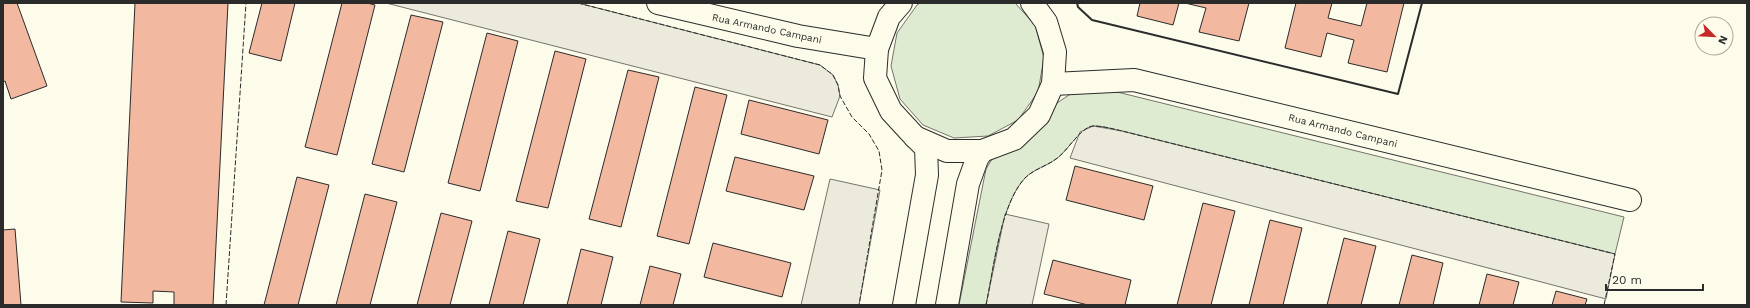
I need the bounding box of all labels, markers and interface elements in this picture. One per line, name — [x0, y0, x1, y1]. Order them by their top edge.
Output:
street label: Rua Armando Campani — [711, 11, 823, 45]
north arrow — [1694, 16, 1734, 56]
text: N — [1715, 33, 1730, 46]
street label: Rua Armando Campani — [1287, 112, 1398, 149]
scale bar — [1606, 266, 1703, 292]
text: 20 m — [1612, 273, 1642, 287]

